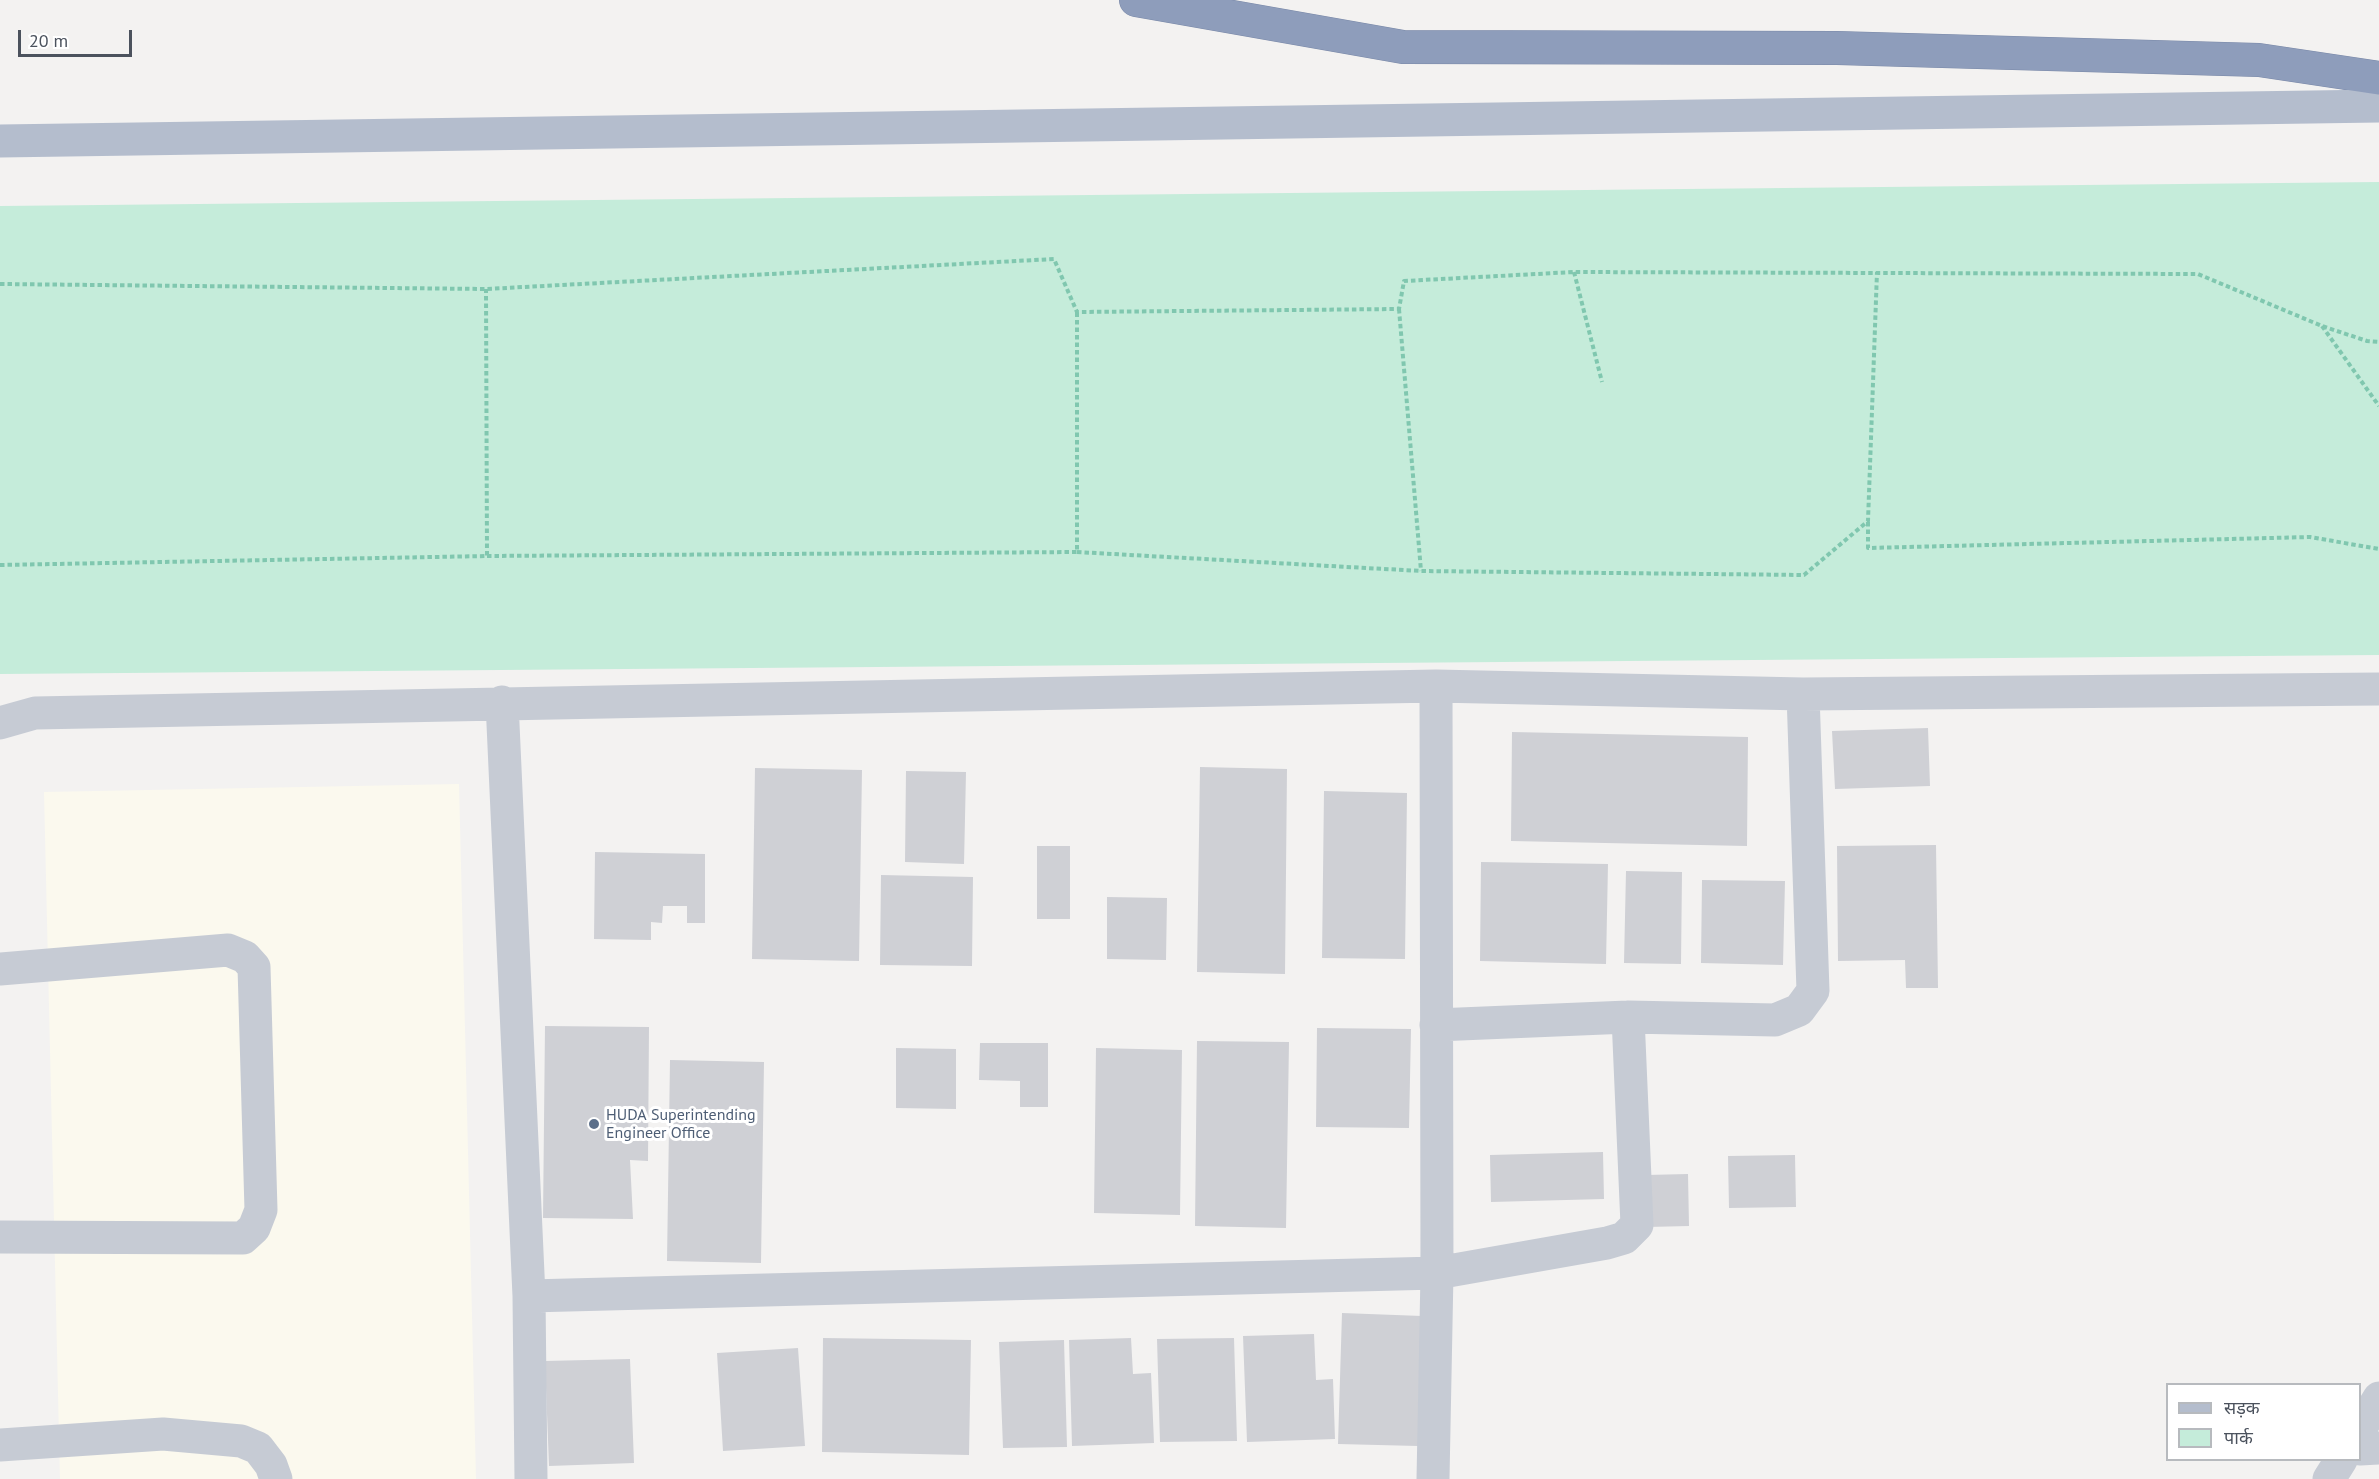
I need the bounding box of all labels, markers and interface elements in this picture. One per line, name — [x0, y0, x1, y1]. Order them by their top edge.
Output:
scale bar — [21, 18, 135, 56]
text: 20 m — [29, 29, 68, 52]
place label: HUDA Superintending Engineer Office — [606, 1105, 756, 1143]
marker: HUDA Superintending Engineer Office — [587, 1117, 601, 1131]
legend — [2166, 1383, 2361, 1461]
text: सड़क — [2224, 1396, 2260, 1419]
text: पार्क — [2224, 1426, 2253, 1449]

